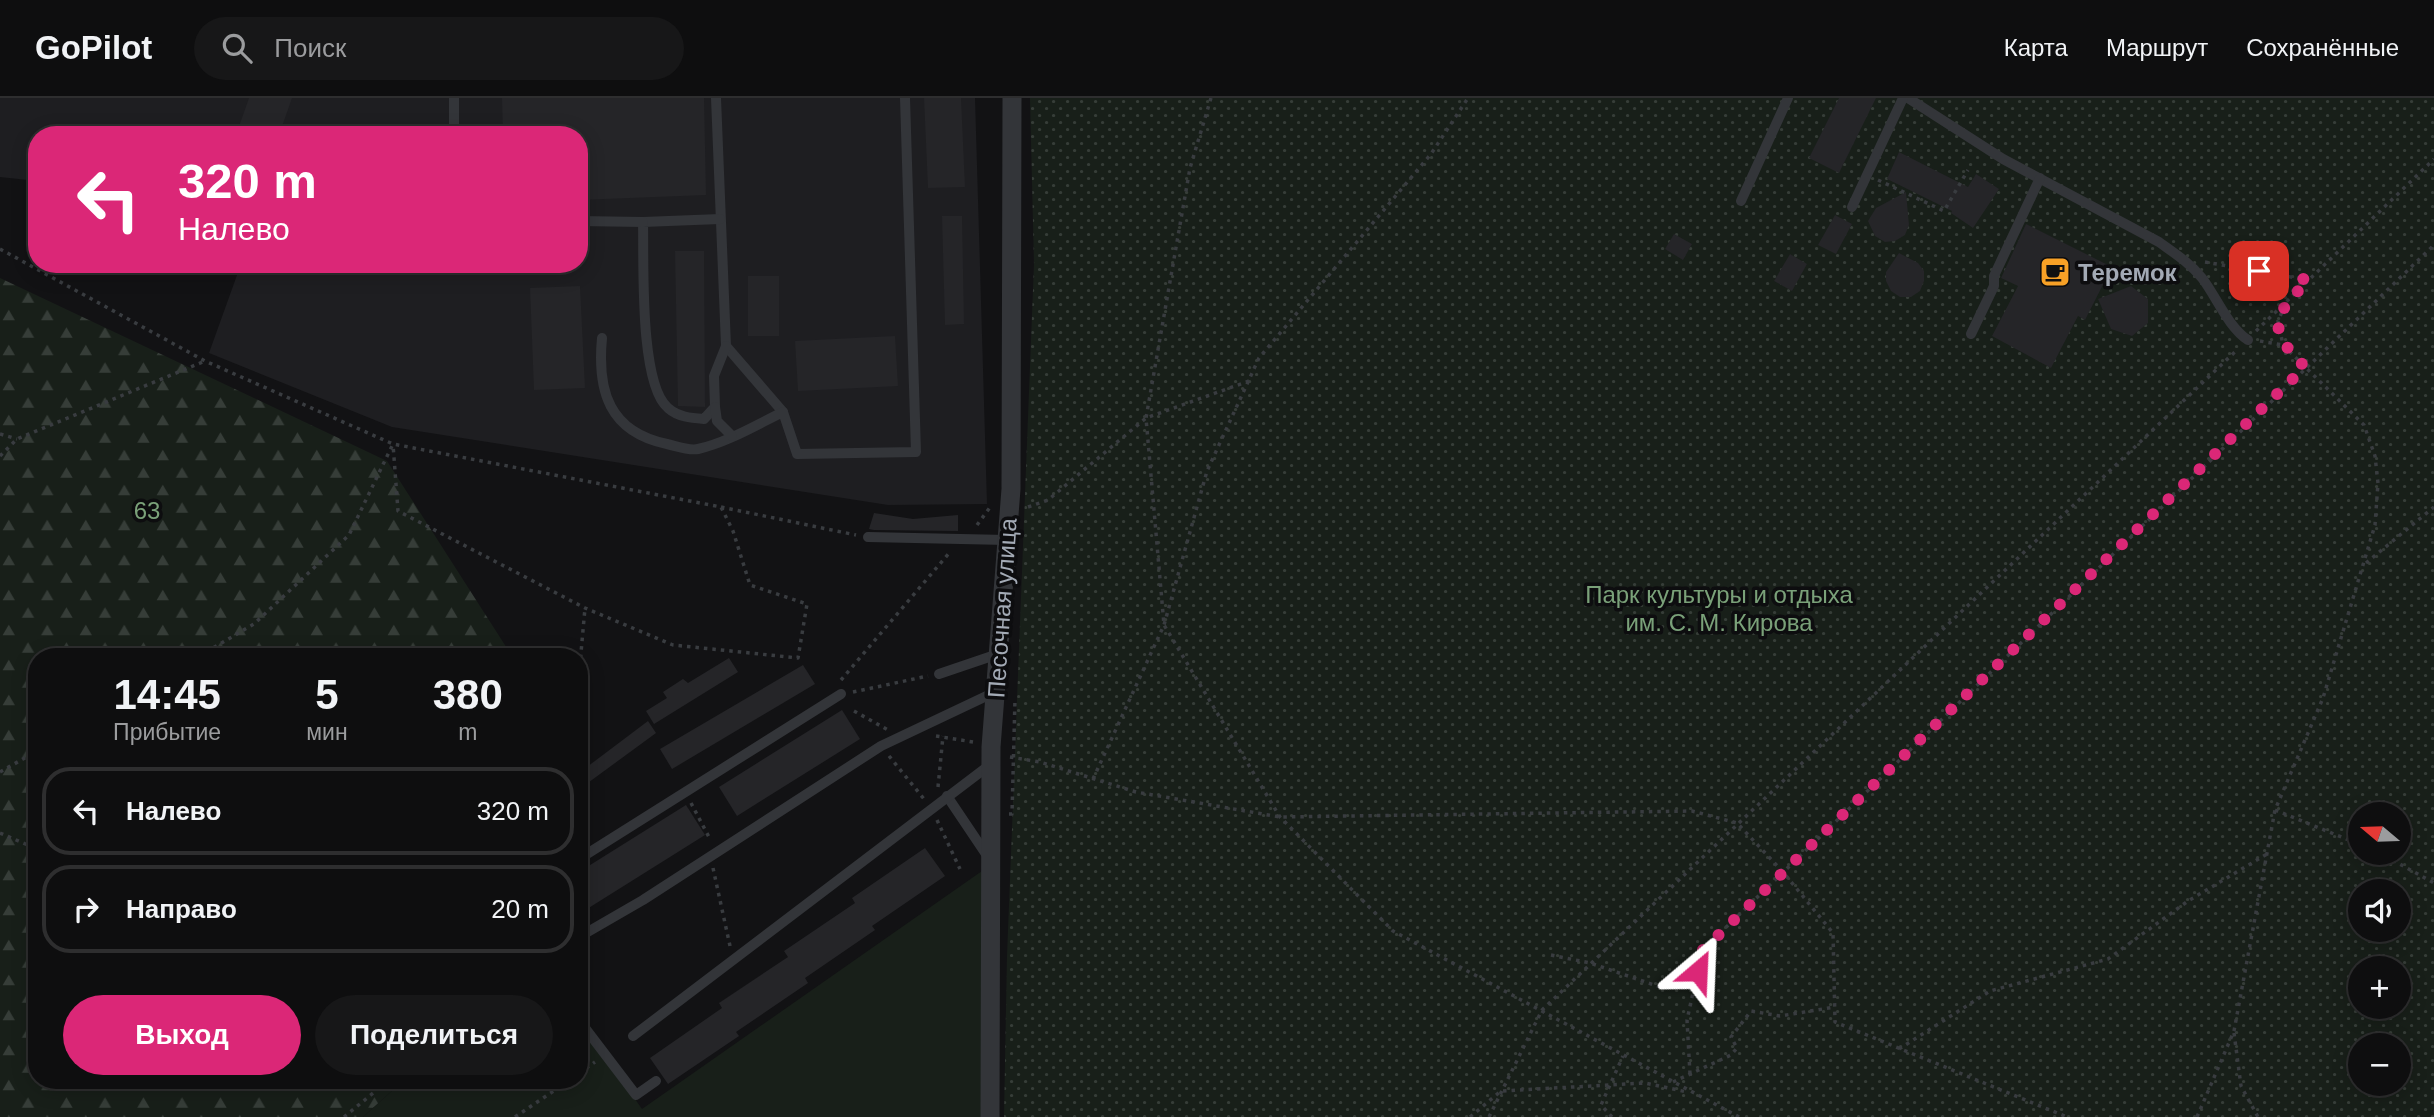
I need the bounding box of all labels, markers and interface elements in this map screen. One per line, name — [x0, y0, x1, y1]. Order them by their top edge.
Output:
search box — [194, 17, 684, 80]
text: GoPilot — [35, 29, 152, 66]
icon: search — [218, 29, 256, 67]
text: Поиск — [274, 33, 346, 63]
text: Карта — [2004, 34, 2068, 61]
text: Маршрут — [2106, 34, 2208, 61]
text: Сохранённые — [2246, 34, 2399, 61]
icon: left — [63, 154, 154, 245]
text: 320 m — [178, 154, 317, 208]
text: Налево — [178, 211, 290, 247]
pin — [2229, 241, 2289, 301]
icon: arrive — [2240, 252, 2278, 290]
cafe icon: Теремок — [2038, 255, 2072, 289]
place label: Теремок — [2078, 259, 2178, 286]
park label: 63 — [134, 497, 160, 524]
street label: Песочная улица — [982, 516, 1022, 699]
park label: Парк культуры и отдыха им. С. М. Кирова — [1585, 581, 1853, 636]
text: 14:45 — [113, 671, 221, 718]
text: 5 — [315, 671, 339, 718]
text: 380 — [433, 671, 503, 718]
text: Прибытие — [113, 719, 221, 745]
text: мин — [306, 719, 348, 745]
text: m — [458, 719, 477, 745]
icon: left — [67, 792, 105, 830]
text: Налево — [126, 796, 221, 826]
text: 320 m — [477, 796, 549, 826]
north arrow — [2348, 802, 2412, 864]
map controls — [2348, 802, 2411, 1096]
button: sound — [2348, 879, 2411, 942]
icon: right — [67, 890, 105, 928]
text: Направо — [126, 894, 237, 924]
text: 20 m — [491, 894, 549, 924]
position arrow — [1661, 934, 1735, 1008]
button: + — [2348, 956, 2411, 1019]
button: Выход — [63, 995, 301, 1075]
button: Поделиться — [315, 995, 553, 1075]
button: − — [2348, 1033, 2411, 1096]

